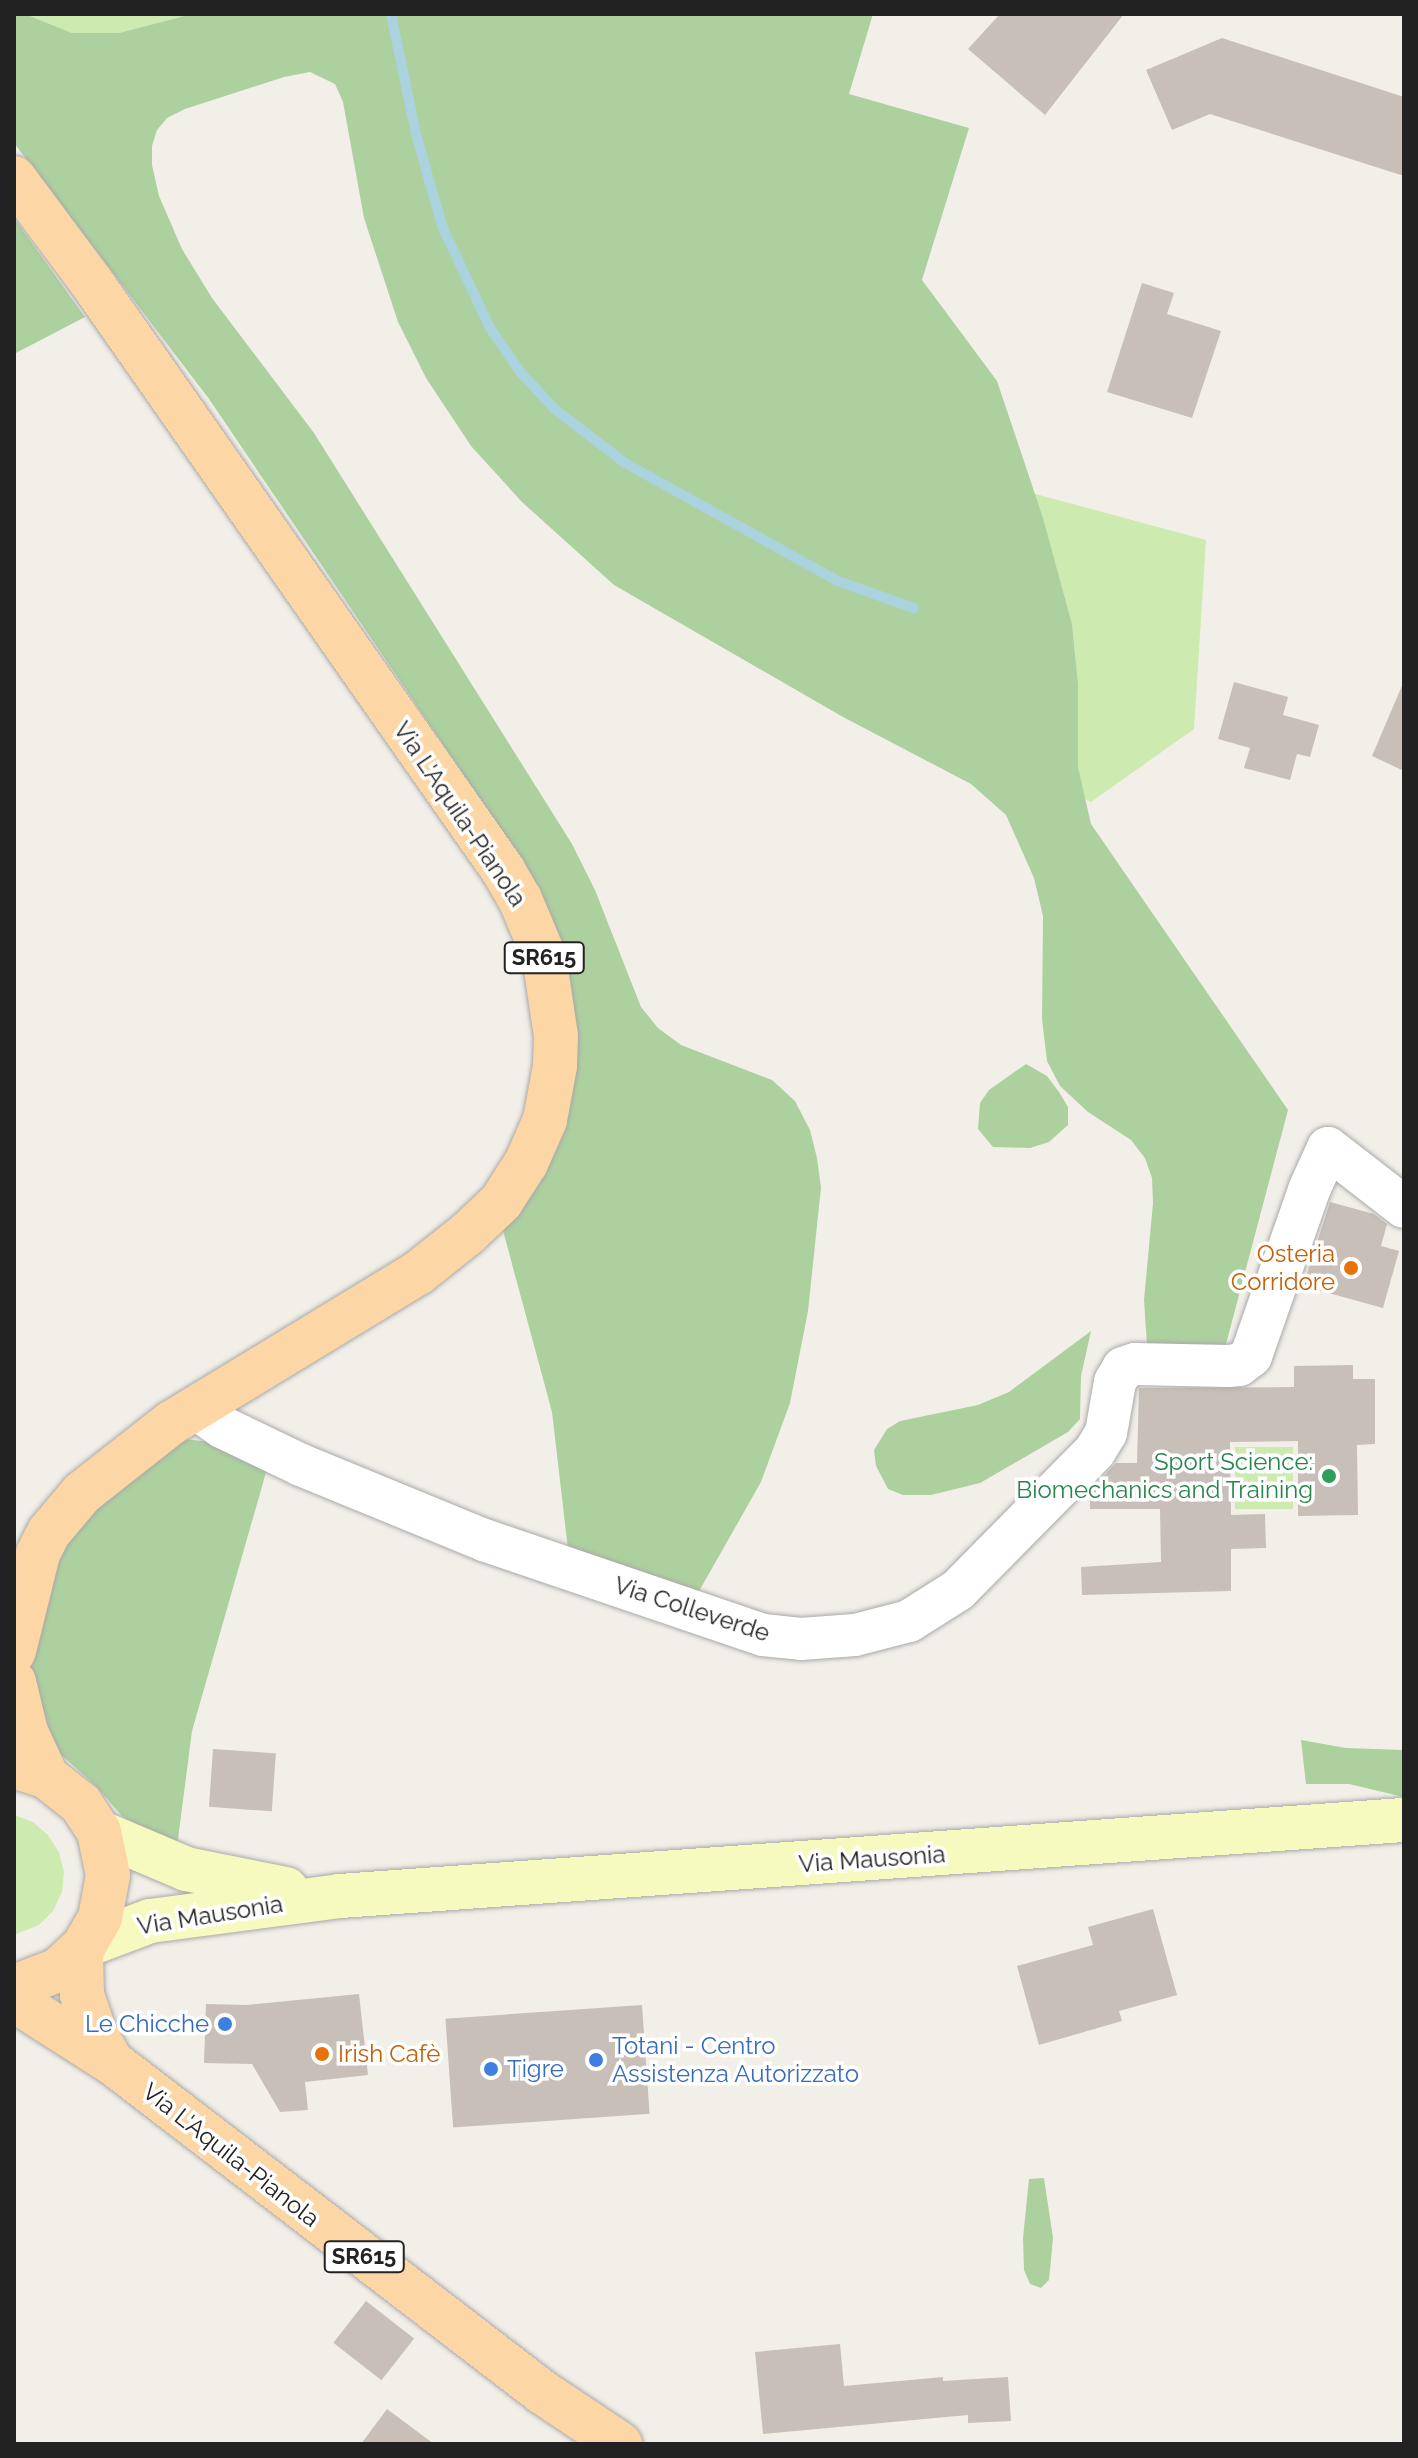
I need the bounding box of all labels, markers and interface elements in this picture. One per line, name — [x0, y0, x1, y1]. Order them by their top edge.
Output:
street label: Via L'Aquila-Pianola — [388, 716, 532, 912]
road number: SR615 — [502, 940, 586, 976]
place label: Osteria Corridore — [1231, 1240, 1335, 1296]
marker: Osteria Corridore — [1342, 1259, 1360, 1277]
place label: Sport Science: Biomechanics and Training — [1016, 1448, 1313, 1504]
marker: Sport Science: Biomechanics and Training — [1320, 1467, 1338, 1485]
street label: Via Colleverde — [611, 1570, 773, 1648]
street label: Via Mausonia — [798, 1840, 946, 1878]
street label: Via Mausonia — [135, 1889, 285, 1941]
place label: Le Chicche — [85, 2010, 209, 2038]
marker: Le Chicche — [216, 2015, 234, 2033]
place label: Totani - Centro Assistenza Autorizzato — [612, 2032, 860, 2088]
place label: Irish Cafè — [338, 2040, 440, 2068]
marker: Irish Cafè — [313, 2045, 331, 2063]
marker: Totani - Centro Assistenza Autorizzato — [587, 2051, 605, 2069]
place label: Tigre — [507, 2055, 564, 2083]
marker: Tigre — [482, 2060, 500, 2078]
street label: Via L'Aquila-Pianola — [137, 2077, 325, 2233]
road number: SR615 — [322, 2239, 406, 2275]

